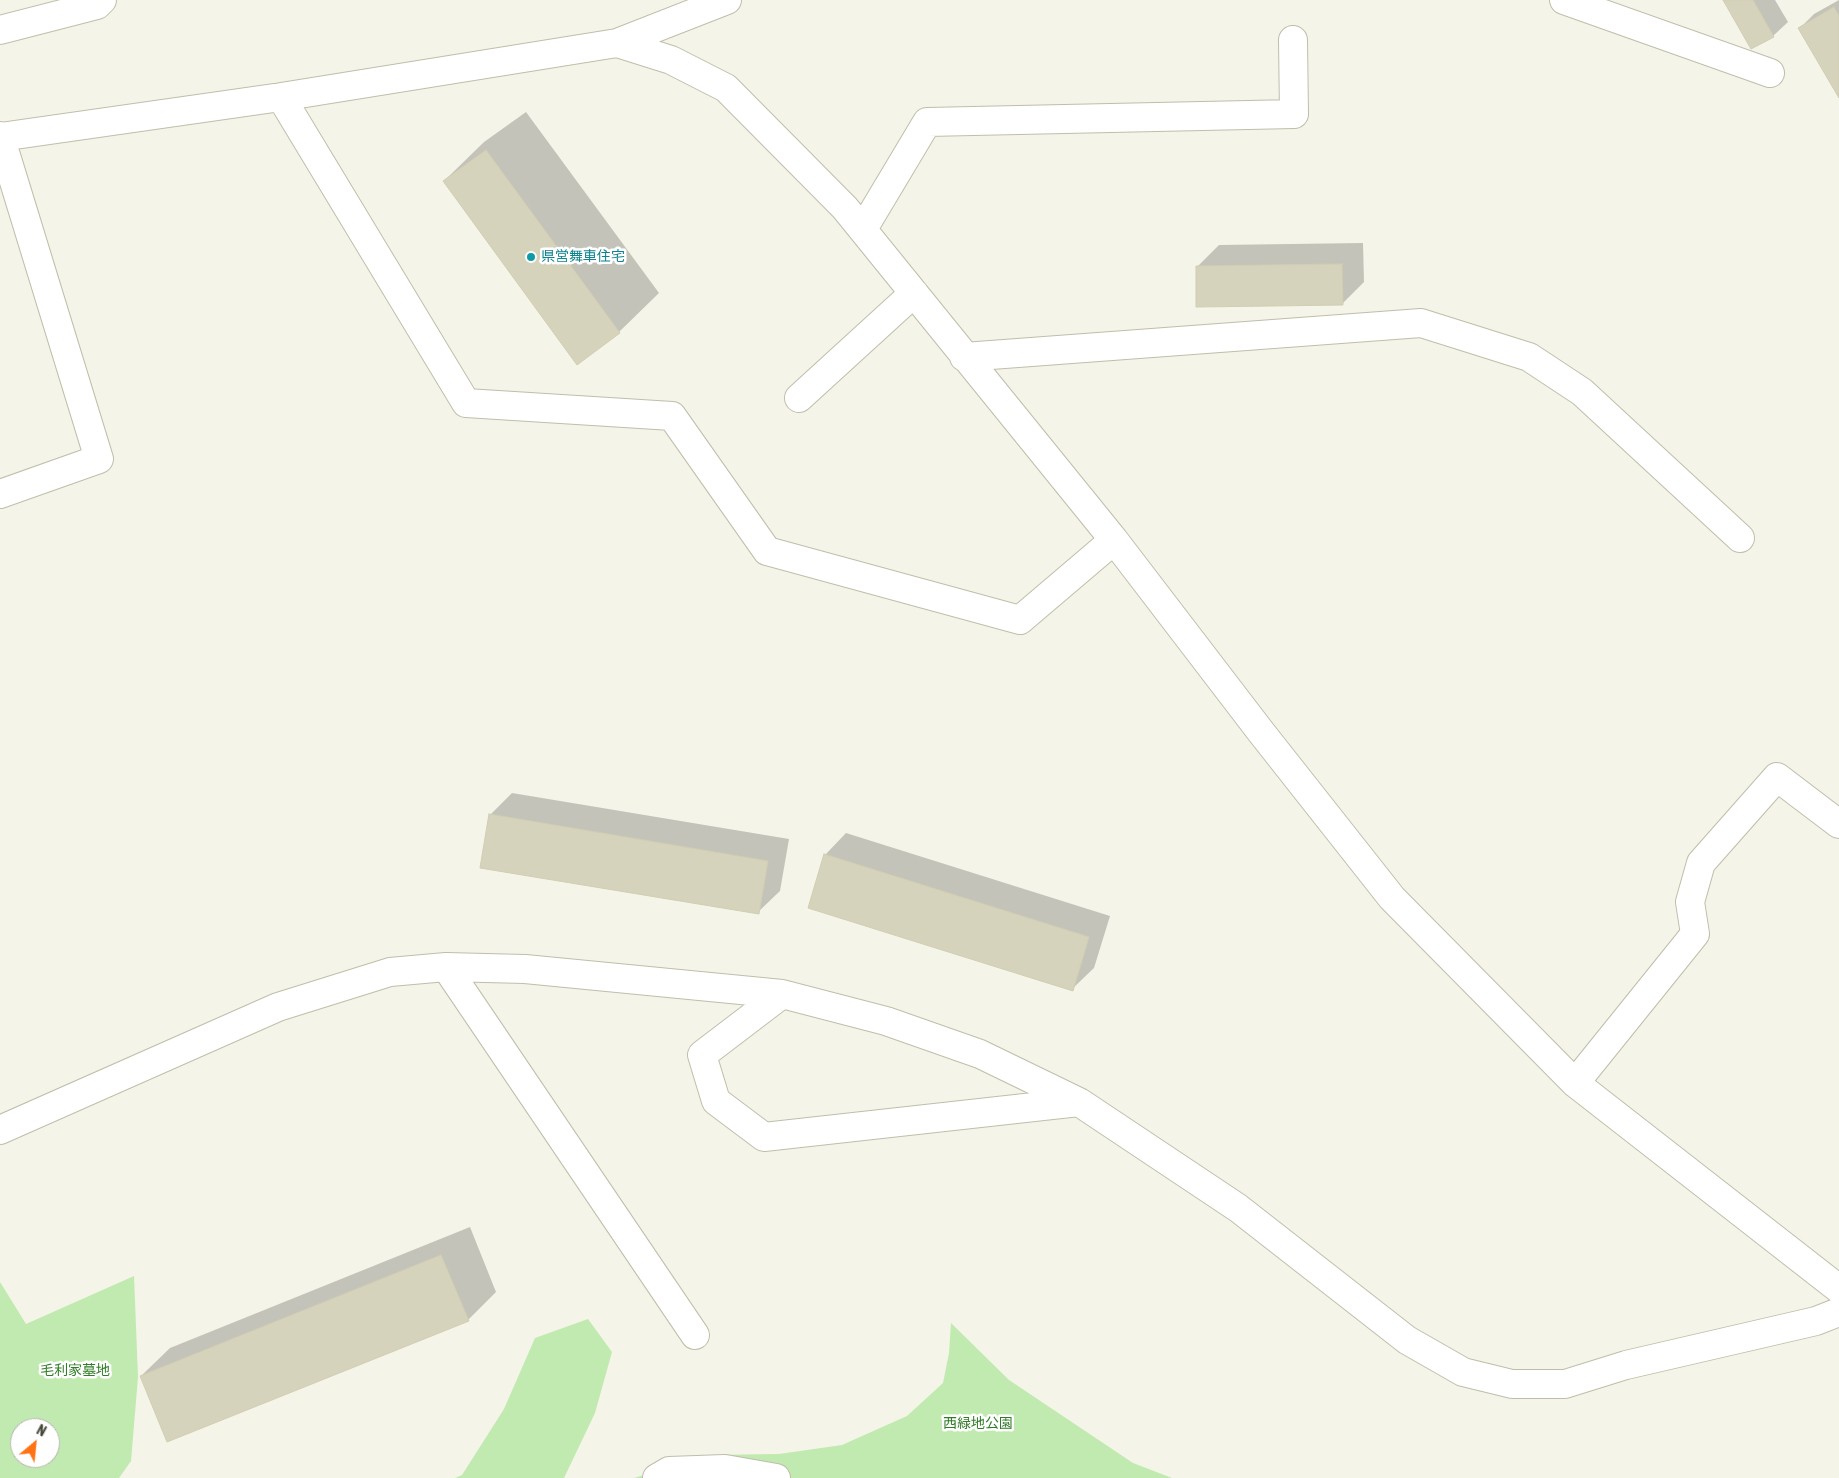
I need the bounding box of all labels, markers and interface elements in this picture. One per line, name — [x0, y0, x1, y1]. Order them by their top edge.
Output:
place label: 県営舞車住宅 — [541, 249, 625, 265]
marker: 県営舞車住宅 — [525, 251, 537, 263]
park label: 毛利家墓地 — [40, 1363, 110, 1379]
park label: 西緑地公園 — [943, 1416, 1013, 1432]
north arrow — [10, 1418, 60, 1468]
text: N — [34, 1422, 49, 1440]

